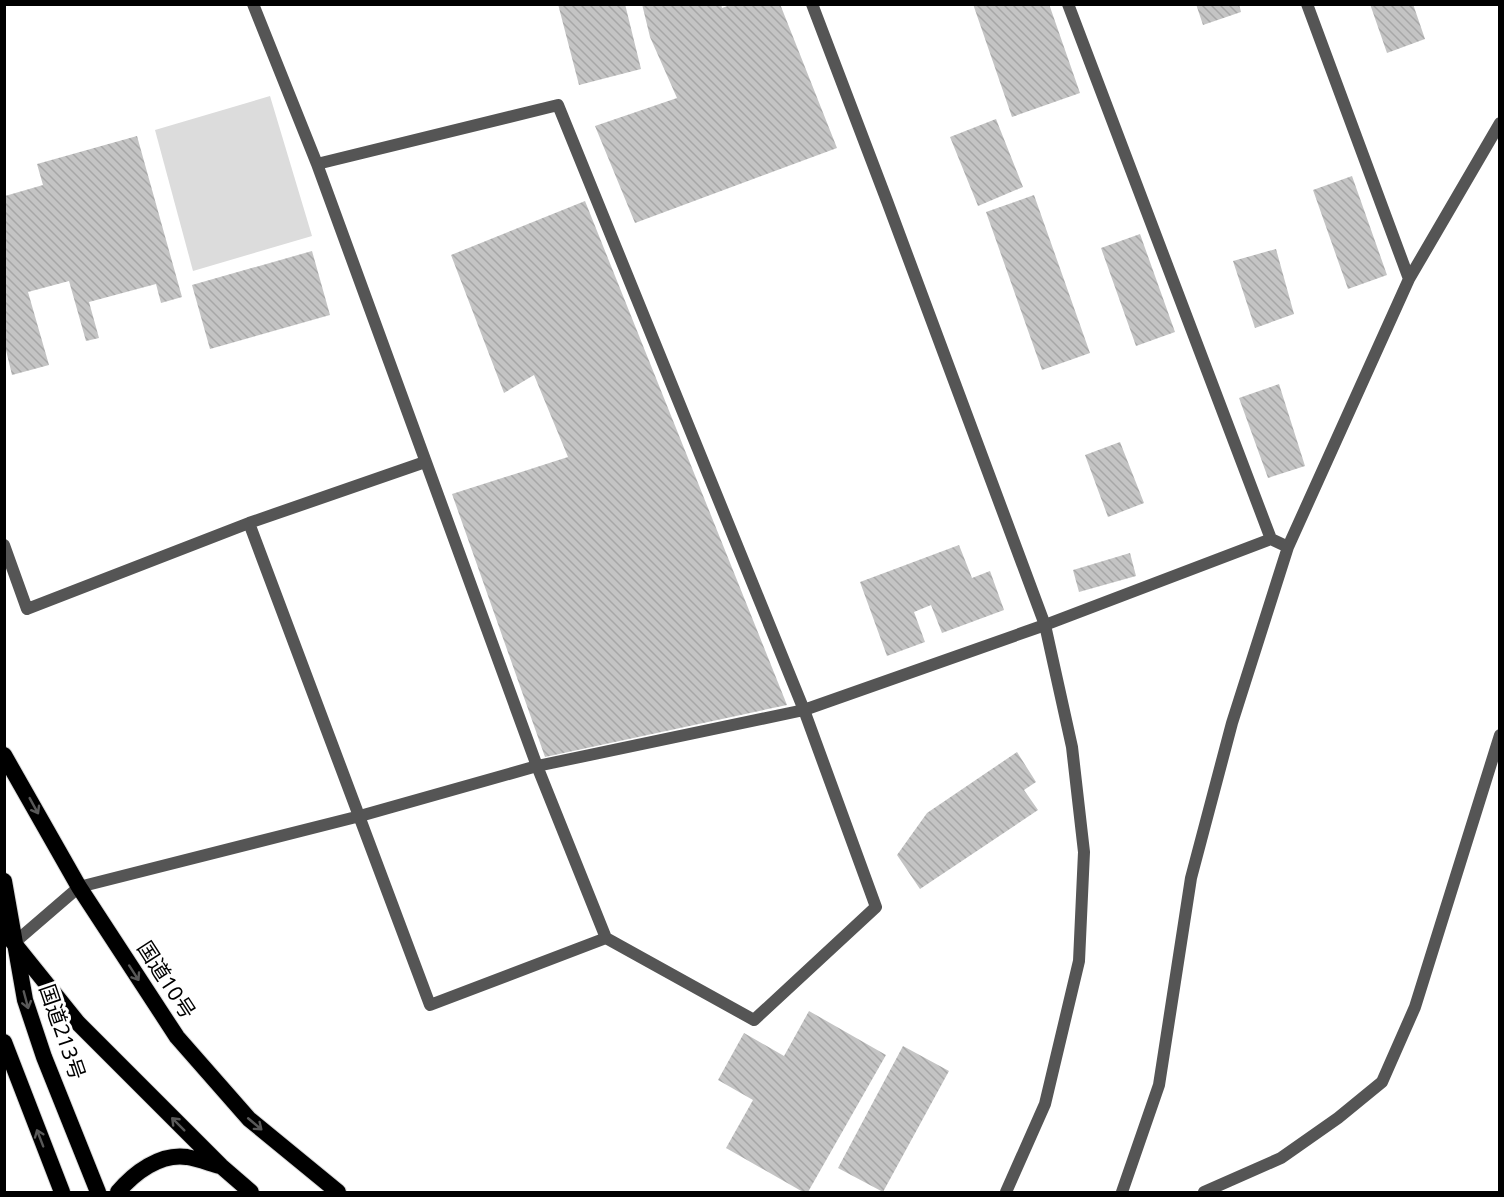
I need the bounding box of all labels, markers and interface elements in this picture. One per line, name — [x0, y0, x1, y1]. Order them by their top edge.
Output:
one-way arrow — [29, 796, 40, 814]
street label: 国道10号 — [131, 935, 202, 1024]
one-way arrow — [128, 964, 140, 980]
street label: 国道213号 — [34, 980, 92, 1083]
one-way arrow — [20, 990, 32, 1009]
one-way arrow — [171, 1116, 186, 1131]
one-way arrow — [247, 1118, 263, 1131]
one-way arrow — [34, 1129, 45, 1148]

